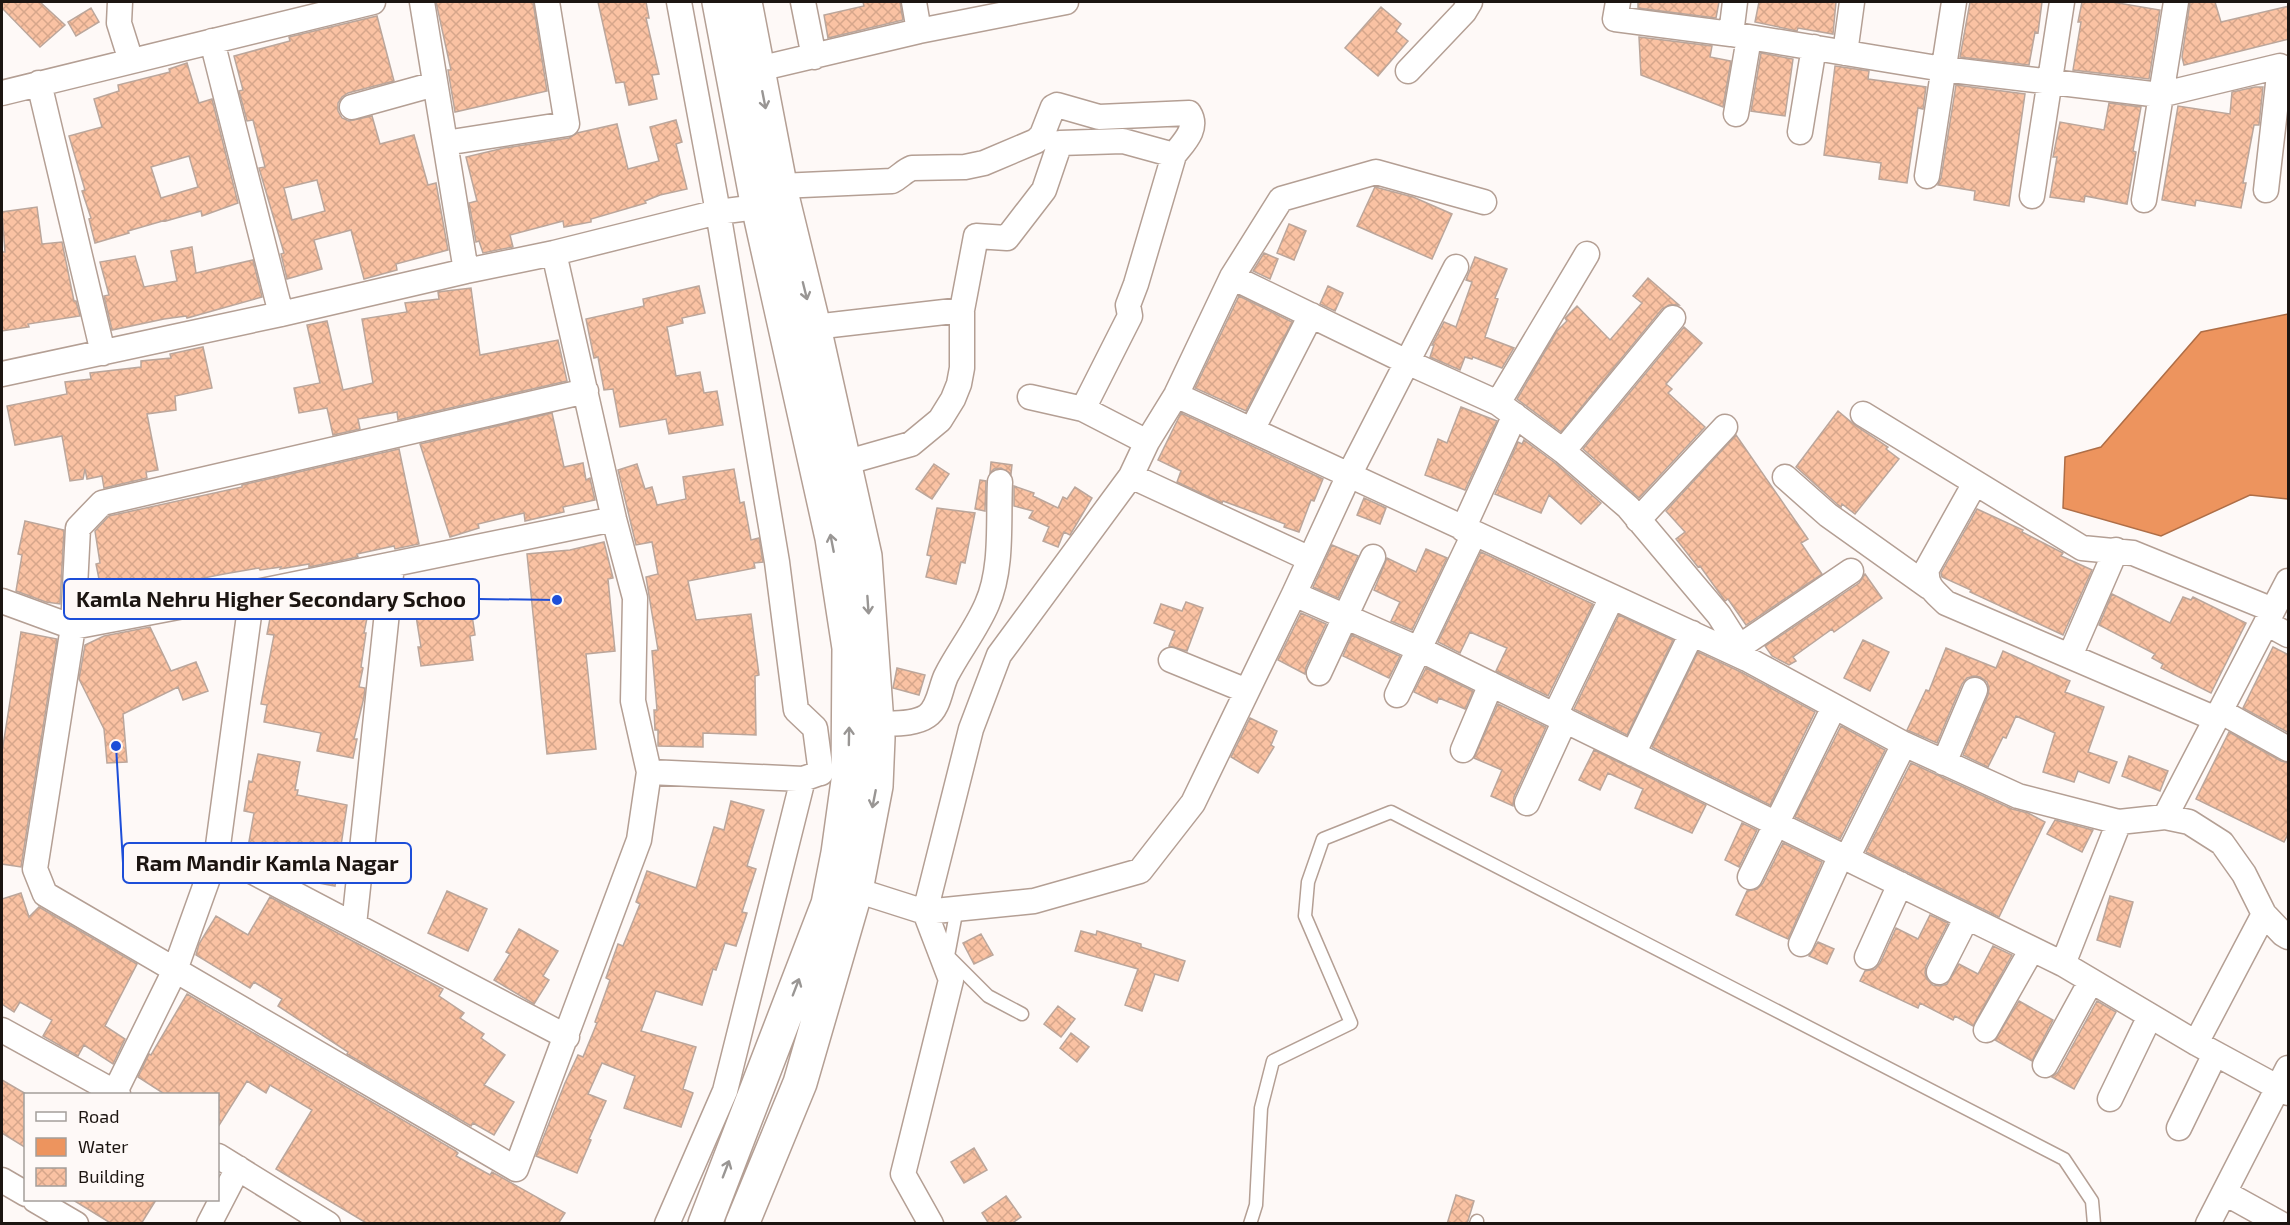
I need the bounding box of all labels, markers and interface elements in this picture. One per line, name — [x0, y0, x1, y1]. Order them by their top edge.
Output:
one-way arrow — [759, 90, 770, 110]
one-way arrow — [800, 281, 812, 300]
one-way arrow — [827, 533, 838, 553]
callout: Kamla Nehru Higher Secondary Schoo — [64, 579, 479, 619]
text: Kamla Nehru Higher Secondary Schoo — [76, 585, 466, 612]
one-way arrow — [863, 595, 874, 615]
one-way arrow — [844, 727, 855, 747]
one-way arrow — [868, 789, 879, 809]
callout: Ram Mandir Kamla Nagar — [123, 843, 411, 883]
text: Ram Mandir Kamla Nagar — [135, 849, 399, 875]
one-way arrow — [791, 978, 802, 997]
legend — [24, 1093, 219, 1201]
text: Road — [78, 1105, 119, 1127]
text: Water — [78, 1135, 128, 1157]
one-way arrow — [722, 1160, 733, 1179]
text: Building — [78, 1165, 145, 1187]

